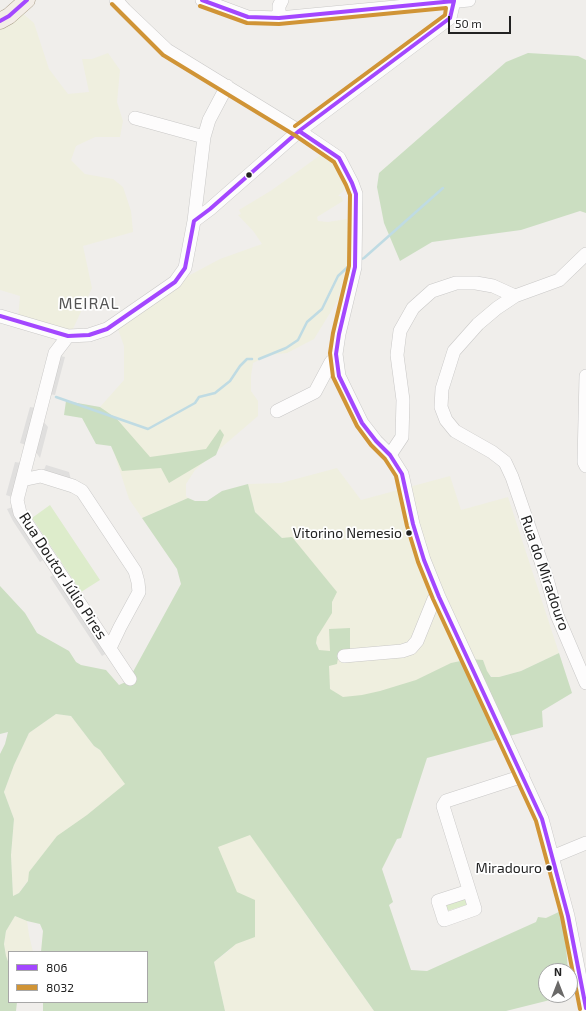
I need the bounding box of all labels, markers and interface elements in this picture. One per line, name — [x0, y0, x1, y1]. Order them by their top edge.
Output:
scale bar — [450, 8, 513, 34]
text: 50 m — [455, 16, 482, 30]
unlabelled marker — [244, 170, 254, 180]
district label: MEIRAL — [58, 294, 120, 314]
street label: Rua Doutor Júlio Pires — [15, 509, 111, 643]
street label: Rua do Miradouro — [517, 513, 573, 633]
place label: Vitorino Nemesio — [293, 525, 402, 541]
marker: Vitorino Nemesio — [404, 528, 414, 538]
place label: Miradouro — [476, 860, 542, 876]
marker: Miradouro — [544, 863, 554, 873]
legend — [8, 951, 148, 1003]
text: 806 — [46, 960, 67, 974]
north arrow — [538, 963, 578, 1003]
text: N — [554, 965, 562, 978]
text: 8032 — [46, 980, 74, 994]

